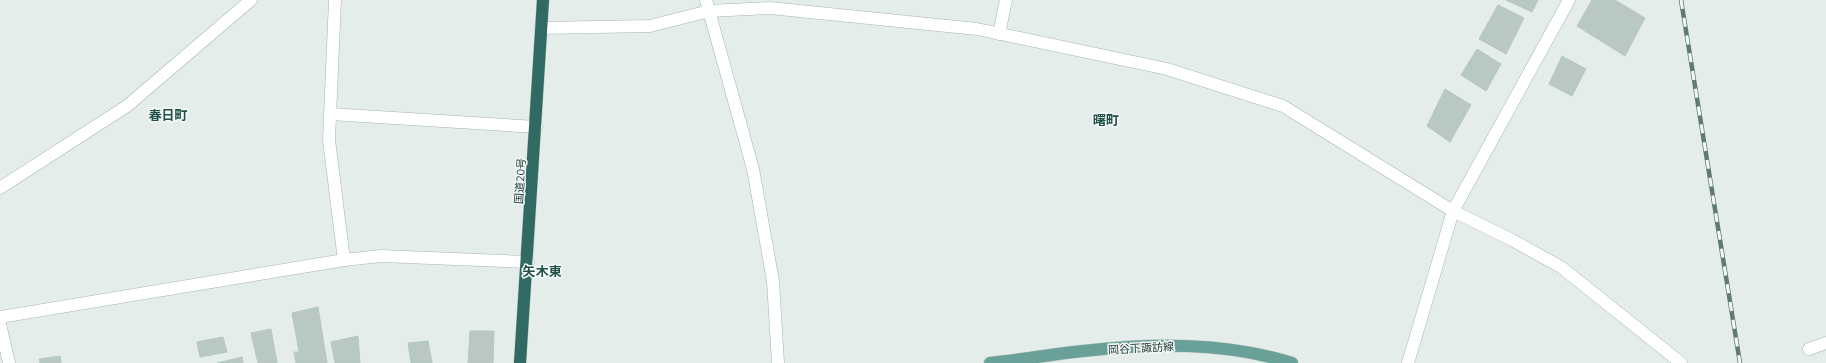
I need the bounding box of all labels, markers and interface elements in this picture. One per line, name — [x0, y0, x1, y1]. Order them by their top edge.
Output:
district label: 春日町 — [148, 107, 188, 123]
district label: 曙町 — [1093, 112, 1119, 128]
street label: 国道20号 — [511, 157, 529, 205]
district label: 矢木東 — [522, 263, 562, 279]
street label: 岡谷下諏訪線 — [1108, 339, 1174, 357]

